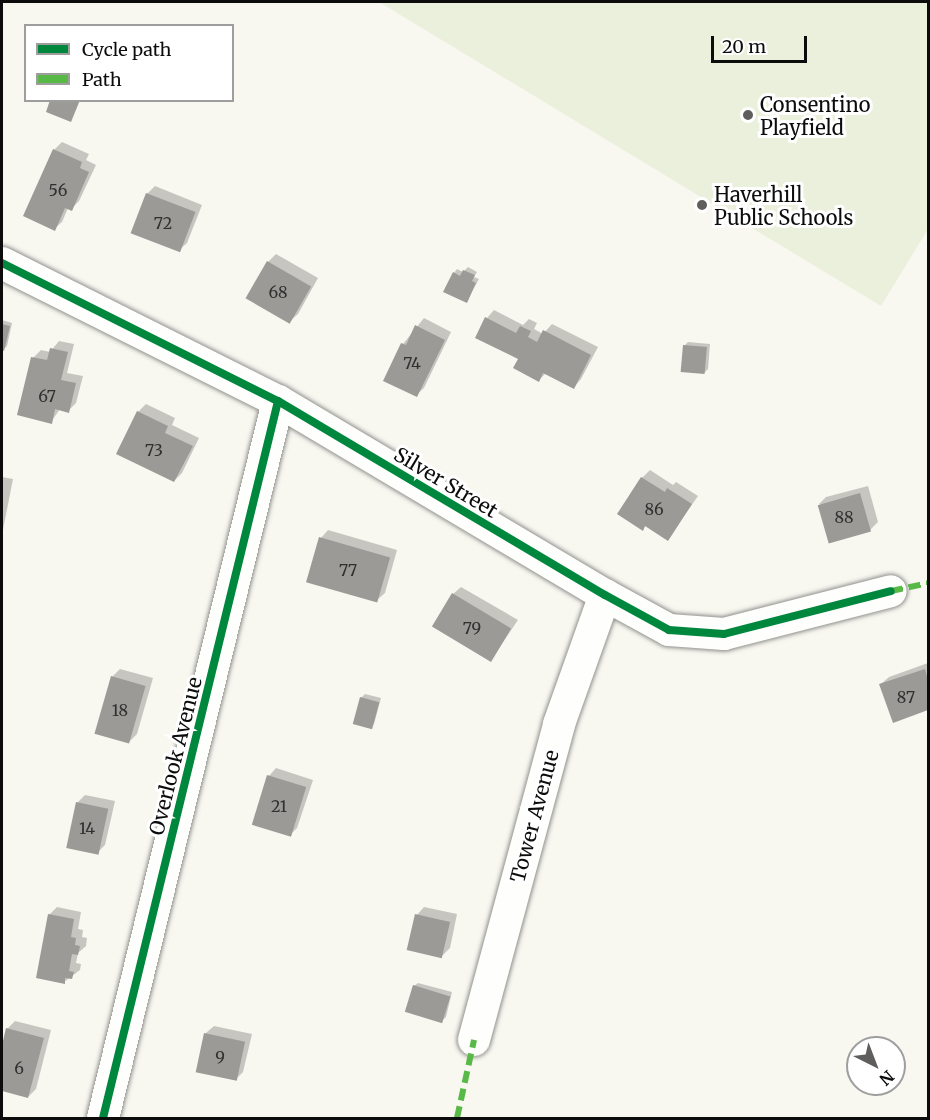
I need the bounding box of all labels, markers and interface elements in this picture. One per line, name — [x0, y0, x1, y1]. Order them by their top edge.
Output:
legend — [24, 24, 234, 102]
scale bar — [714, 24, 810, 62]
text: 20 m — [722, 35, 766, 58]
text: Cycle path — [82, 38, 171, 61]
text: Path — [82, 68, 122, 91]
place label: Consentino Playfield — [760, 92, 870, 139]
marker: Consentino Playfield — [741, 108, 755, 122]
house number: 56 — [49, 180, 67, 200]
place label: Haverhill Public Schools — [714, 182, 853, 229]
marker: Haverhill Public Schools — [695, 198, 709, 212]
house number: 72 — [154, 213, 172, 233]
house number: 68 — [268, 282, 288, 302]
house number: 74 — [403, 353, 421, 373]
house number: 67 — [38, 386, 56, 406]
house number: 73 — [145, 440, 163, 460]
street label: Silver Street — [390, 442, 502, 522]
house number: 86 — [644, 499, 664, 519]
house number: 88 — [834, 507, 854, 527]
house number: 77 — [339, 560, 357, 580]
house number: 79 — [463, 618, 481, 638]
street label: Overlook Avenue — [144, 674, 206, 838]
house number: 87 — [897, 687, 915, 707]
house number: 18 — [112, 700, 128, 720]
street label: Tower Avenue — [505, 747, 563, 885]
house number: 21 — [271, 796, 287, 816]
house number: 14 — [79, 818, 95, 838]
north arrow — [846, 1036, 906, 1096]
house number: 9 — [215, 1047, 225, 1067]
house number: 6 — [14, 1058, 24, 1078]
text: N — [875, 1066, 898, 1090]

